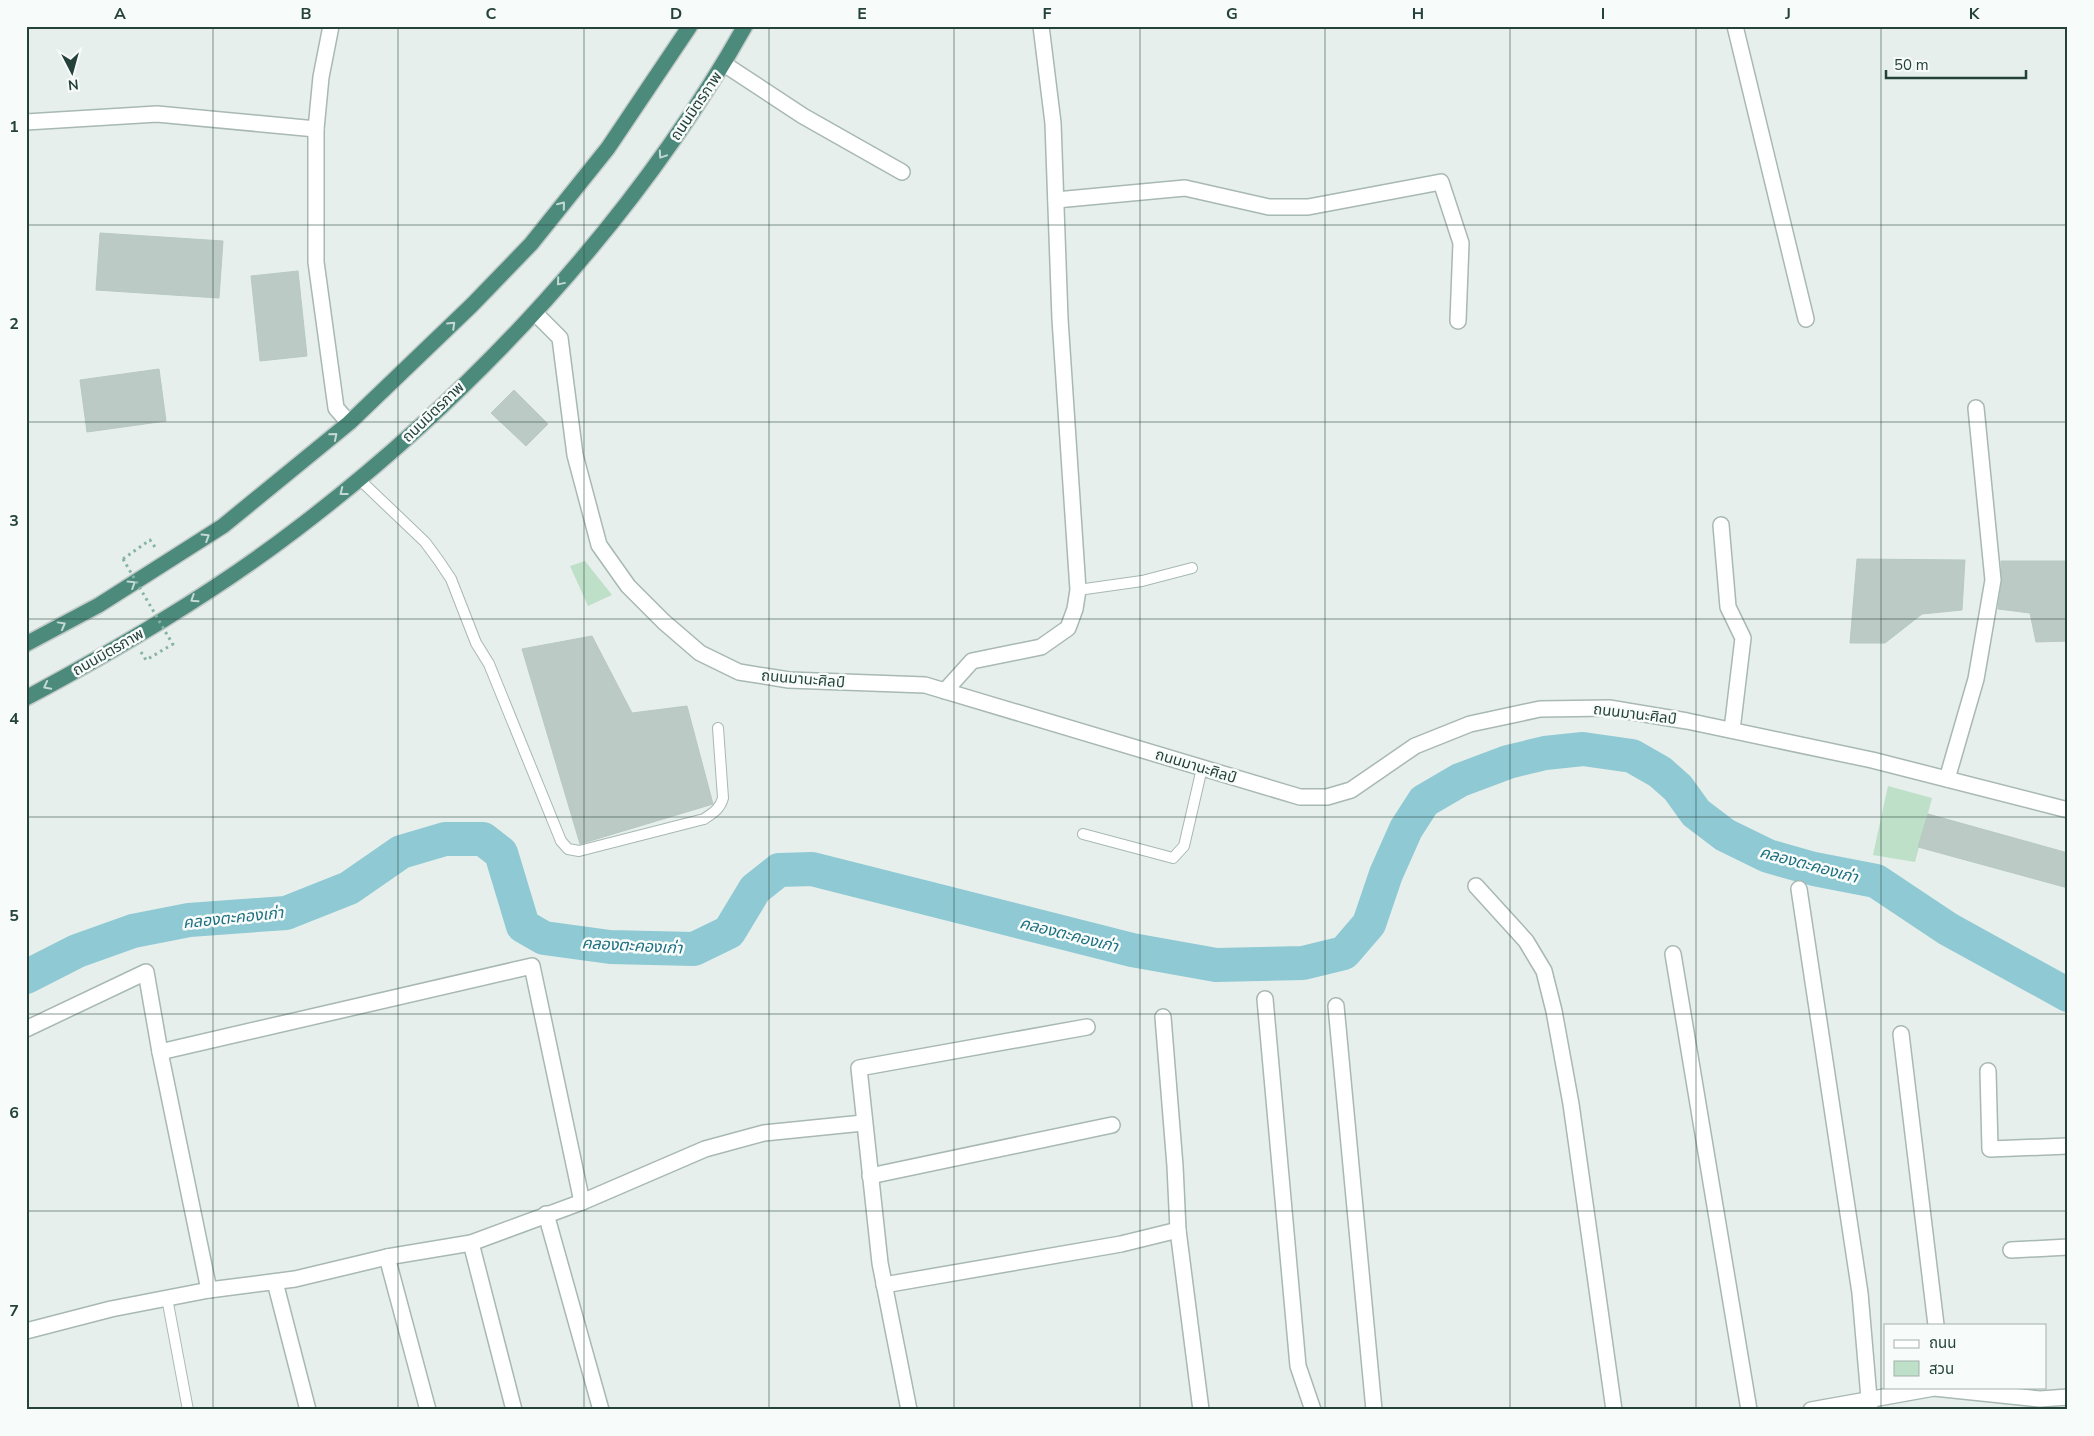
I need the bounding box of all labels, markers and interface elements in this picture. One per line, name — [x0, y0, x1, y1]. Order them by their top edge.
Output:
text: A — [114, 3, 126, 25]
text: B — [300, 3, 312, 25]
text: C — [486, 3, 497, 25]
text: D — [670, 3, 682, 25]
text: E — [857, 3, 867, 25]
text: F — [1043, 3, 1052, 25]
text: G — [1226, 3, 1238, 25]
text: H — [1412, 3, 1424, 25]
text: I — [1601, 3, 1605, 25]
text: J — [1784, 3, 1791, 25]
text: K — [1969, 3, 1981, 25]
north arrow — [48, 48, 98, 98]
scale bar — [1886, 48, 2026, 80]
text: 50 m — [1894, 55, 1929, 75]
street label: ถนนมิตรภาพ — [666, 68, 726, 144]
text: N — [67, 74, 80, 94]
text: 1 — [9, 116, 19, 138]
one-way arrow — [659, 149, 668, 159]
one-way arrow — [556, 202, 565, 211]
one-way arrow — [558, 276, 566, 285]
text: 2 — [9, 313, 19, 335]
one-way arrow — [446, 322, 455, 331]
street label: ถนนมิตรภาพ — [398, 377, 468, 447]
one-way arrow — [328, 433, 337, 442]
one-way arrow — [339, 486, 349, 495]
text: 3 — [9, 510, 19, 532]
one-way arrow — [201, 534, 210, 543]
one-way arrow — [126, 581, 136, 590]
one-way arrow — [191, 593, 200, 602]
one-way arrow — [57, 621, 66, 631]
street label: ถนนมิตรภาพ — [69, 624, 147, 680]
street label: ถนนมานะศิลป์ — [760, 665, 846, 693]
one-way arrow — [44, 680, 53, 690]
street label: ถนนมานะศิลป์ — [1592, 699, 1678, 729]
text: 4 — [9, 708, 19, 730]
street label: ถนนมานะศิลป์ — [1153, 744, 1239, 788]
water label: คลองตะคองเก่า — [1757, 841, 1862, 889]
water label: คลองตะคองเก่า — [182, 902, 286, 934]
text: 5 — [9, 905, 19, 927]
water label: คลองตะคองเก่า — [1017, 912, 1122, 958]
water label: คลองตะคองเก่า — [581, 932, 684, 960]
text: 6 — [9, 1102, 19, 1124]
text: 7 — [9, 1300, 19, 1322]
legend — [1884, 1324, 2046, 1388]
text: ถนน — [1929, 1333, 1956, 1353]
text: สวน — [1929, 1359, 1954, 1379]

